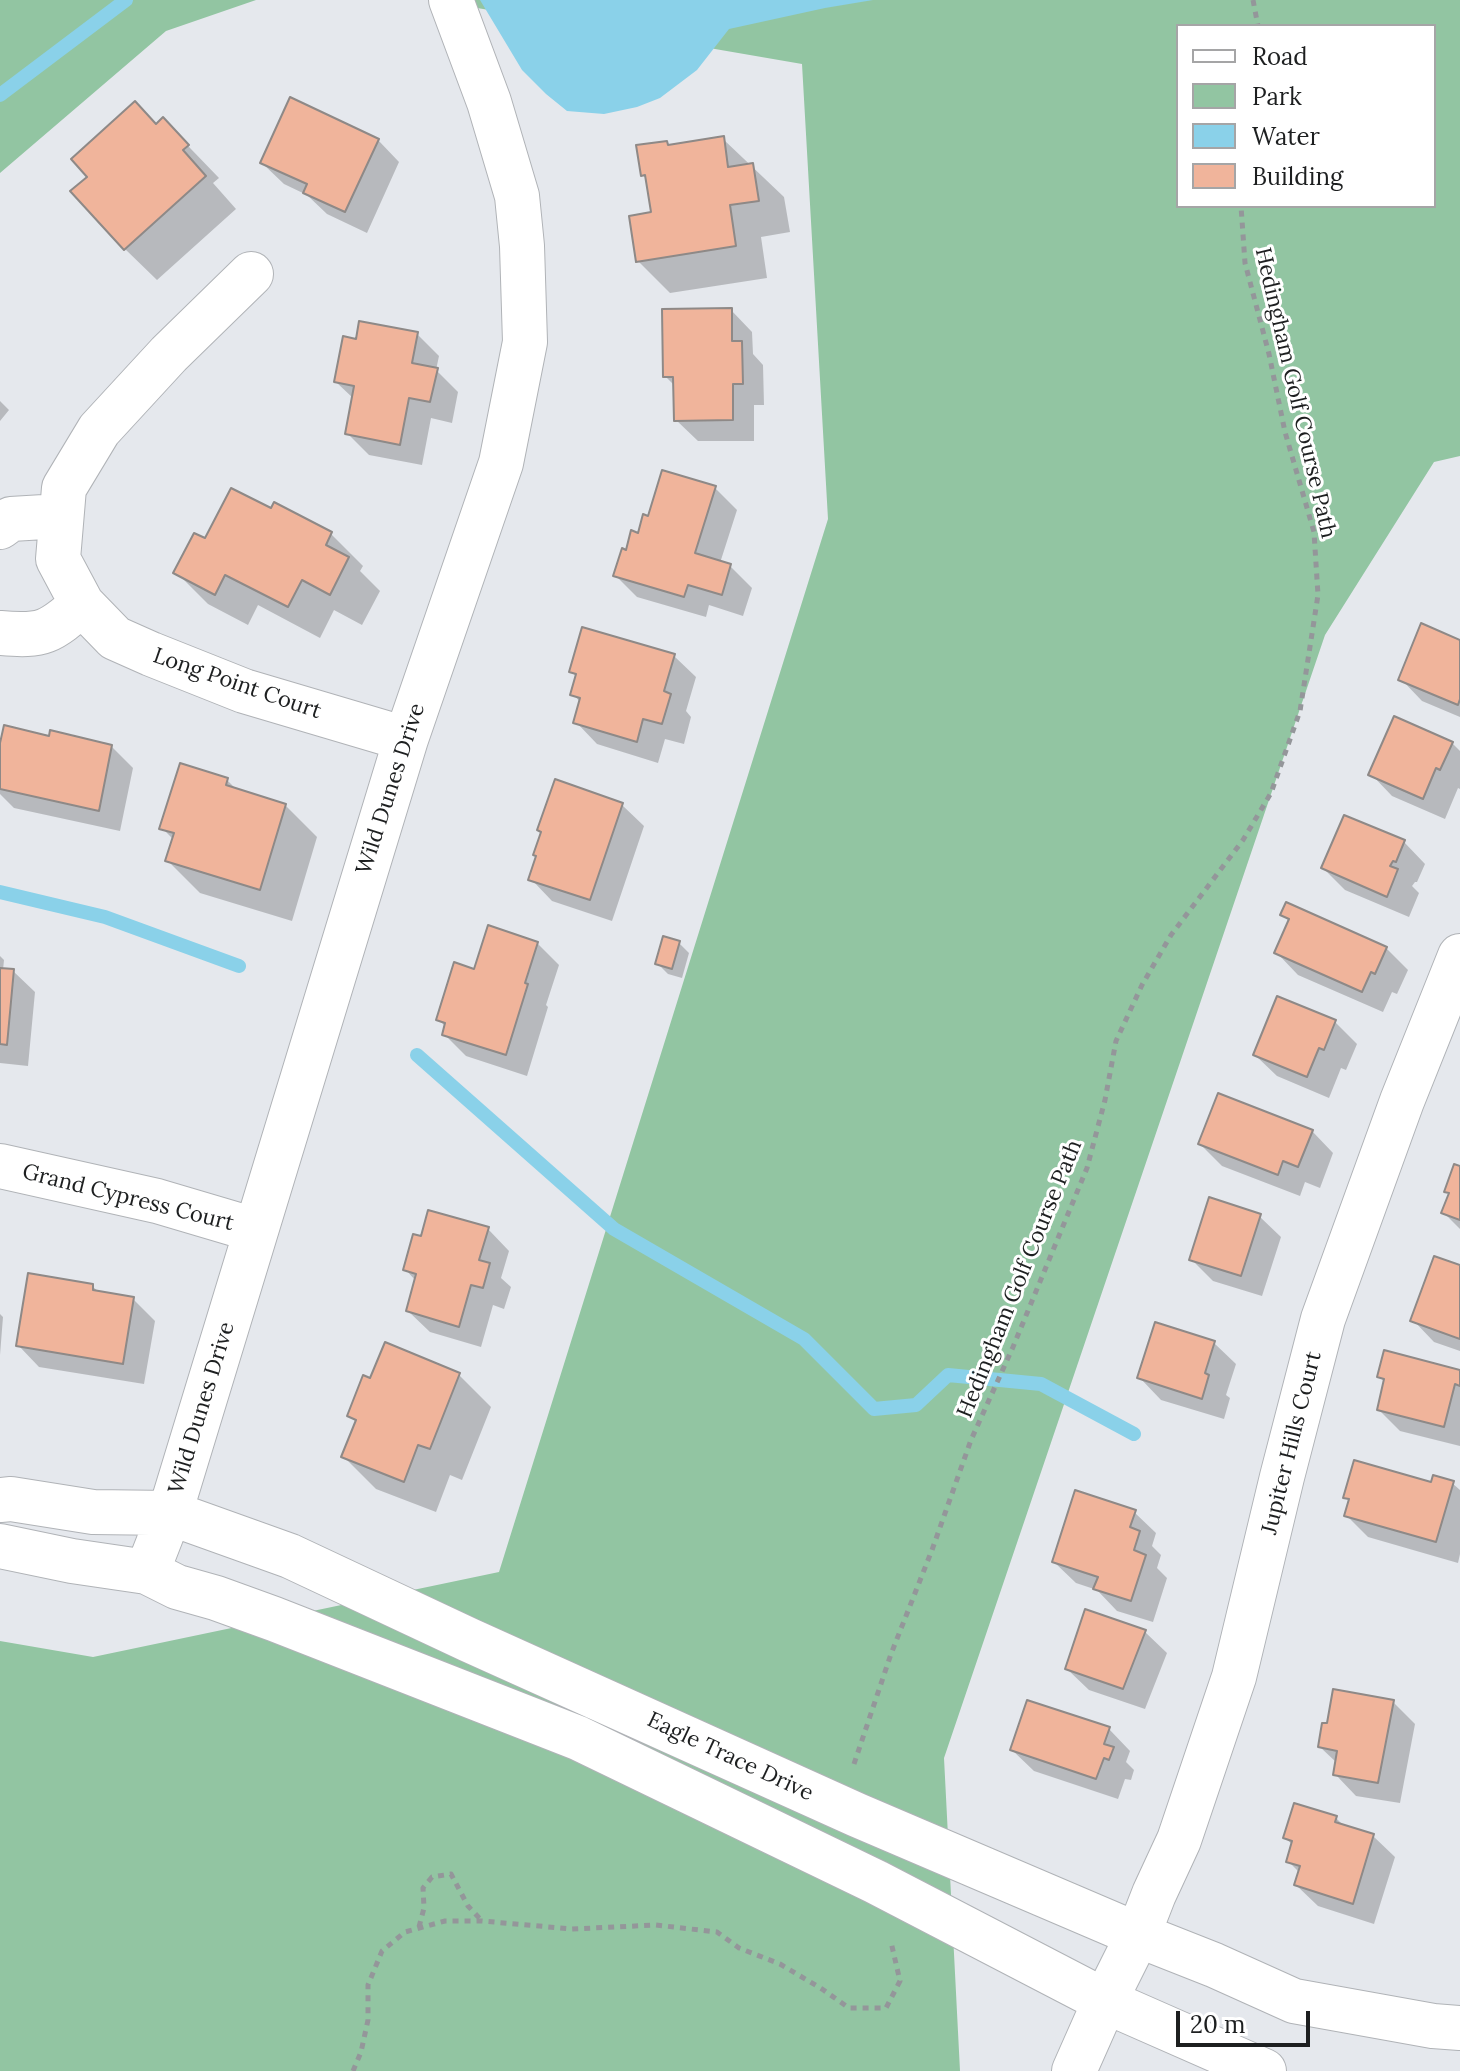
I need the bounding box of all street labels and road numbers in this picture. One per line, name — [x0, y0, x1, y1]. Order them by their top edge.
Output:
street label: Hedingham Golf Course Path — [1249, 245, 1341, 541]
street label: Long Point Court — [149, 643, 325, 725]
street label: Wild Dunes Drive — [351, 700, 431, 878]
street label: Hedingham Golf Course Path — [952, 1136, 1088, 1422]
street label: Grand Cypress Court — [20, 1159, 236, 1237]
street label: Wild Dunes Drive — [163, 1319, 241, 1497]
street label: Jupiter Hills Court — [1257, 1349, 1327, 1537]
street label: Eagle Trace Drive — [643, 1707, 817, 1807]

